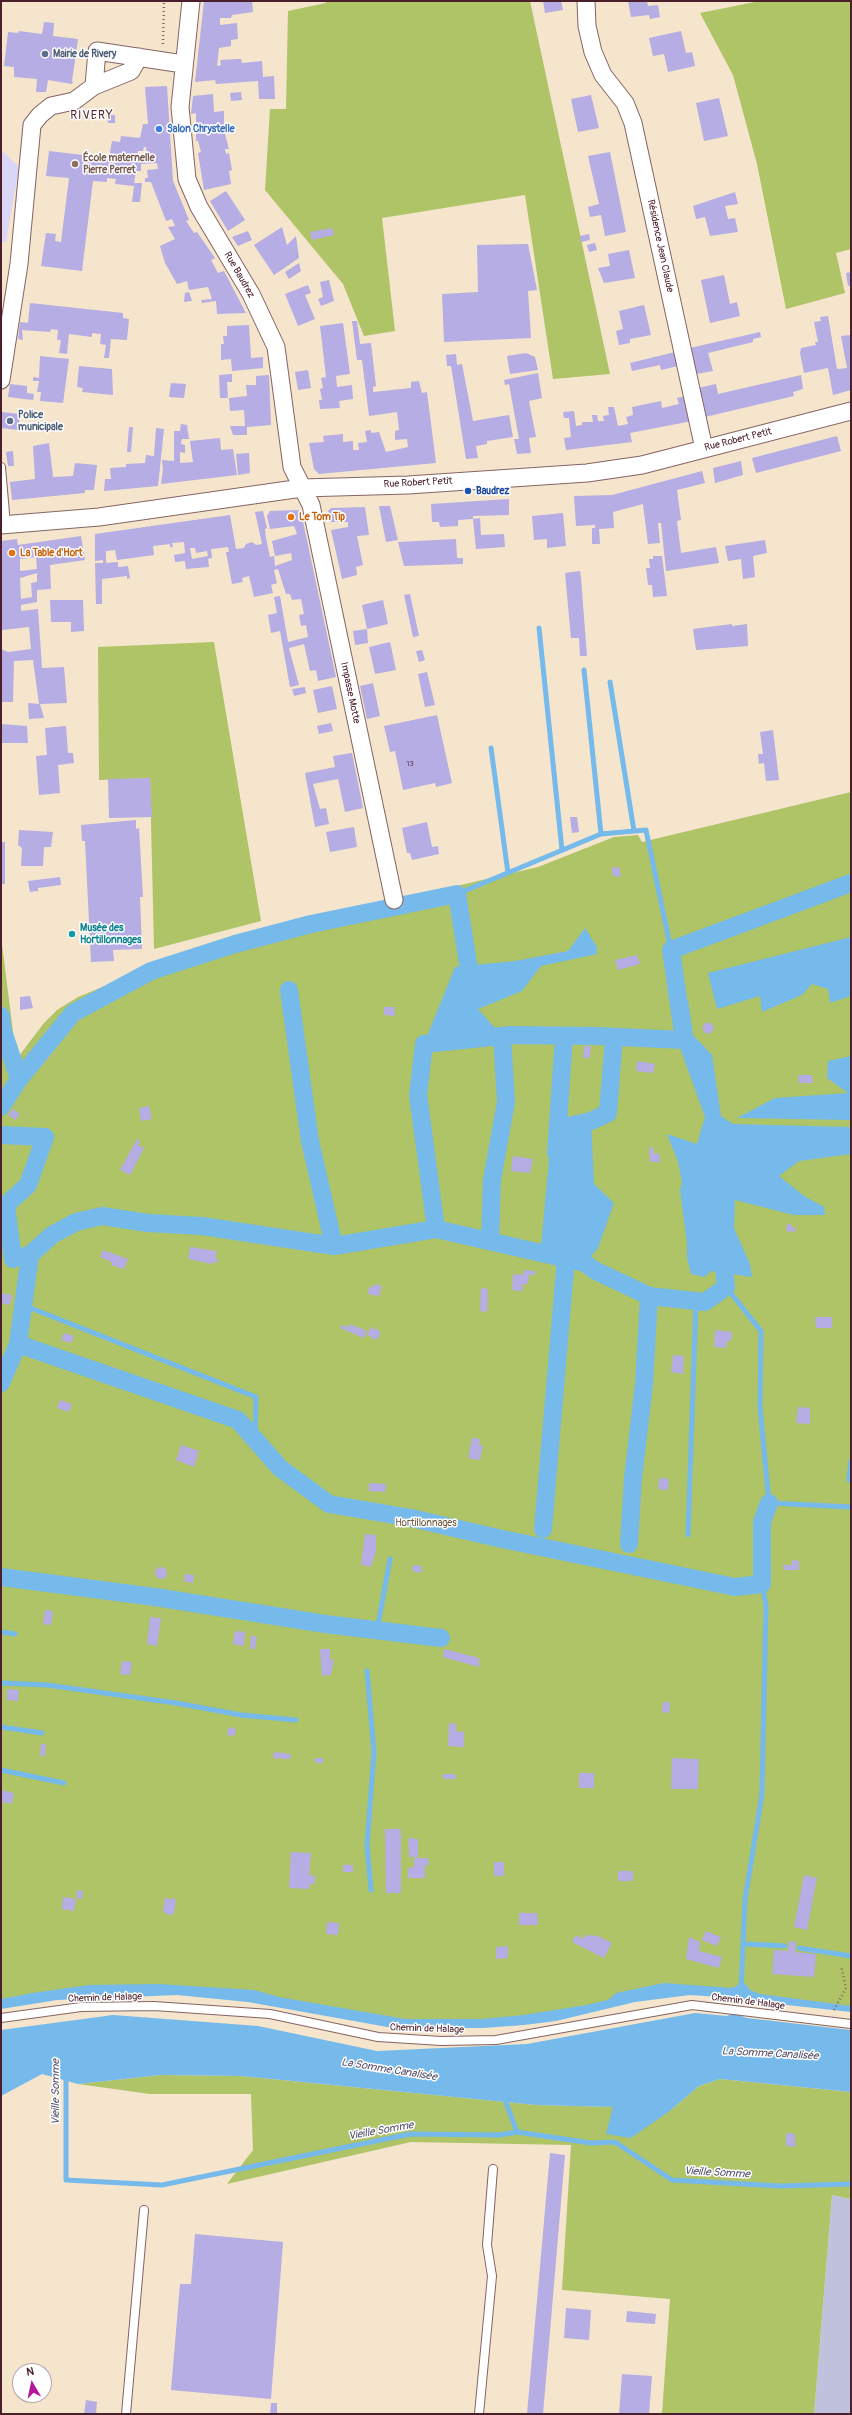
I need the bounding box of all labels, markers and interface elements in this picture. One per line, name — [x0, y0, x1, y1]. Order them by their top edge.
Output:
place label: Mairie de Rivery — [53, 48, 116, 60]
marker: Mairie de Rivery — [40, 49, 50, 59]
district label: RIVERY — [70, 109, 114, 123]
place label: Salon Chrystelle — [167, 123, 235, 135]
marker: Salon Chrystelle — [154, 124, 164, 134]
place label: École maternelle Pierre Perret — [83, 152, 155, 176]
marker: École maternelle Pierre Perret — [70, 159, 80, 169]
street label: Résidence Jean Claude — [644, 198, 676, 294]
street label: Rue Baudrez — [221, 250, 257, 300]
place label: Police municipale — [18, 409, 63, 432]
marker: Police municipale — [5, 416, 15, 426]
street label: Rue Robert Petit — [703, 426, 773, 454]
street label: Rue Robert Petit — [383, 475, 453, 491]
place label: Baudrez — [476, 485, 510, 497]
marker: Baudrez — [463, 486, 473, 496]
place label: Le Tom Tip — [299, 511, 345, 523]
marker: Le Tom Tip — [286, 512, 296, 522]
place label: La Table d'Hort — [20, 547, 83, 559]
marker: La Table d'Hort — [7, 548, 17, 558]
street label: Impasse Motte — [338, 661, 362, 725]
house number: 13 — [406, 759, 414, 769]
place label: Musée des Hortillonnages — [80, 922, 142, 946]
marker: Musée des Hortillonnages — [67, 929, 77, 939]
park label: Hortillonnages — [395, 1517, 457, 1529]
street label: Chemin de Halage — [68, 1991, 142, 2005]
street label: Chemin de Halage — [710, 1992, 786, 2012]
street label: Chemin de Halage — [390, 2022, 464, 2036]
water label: La Somme Canalisée — [721, 2045, 819, 2063]
water label: La Somme Canalisée — [340, 2056, 438, 2084]
water label: Vieille Somme — [49, 2059, 63, 2125]
water label: Vieille Somme — [347, 2119, 415, 2143]
water label: Vieille Somme — [684, 2165, 750, 2181]
north arrow — [12, 2363, 52, 2403]
text: N — [26, 2365, 35, 2379]

